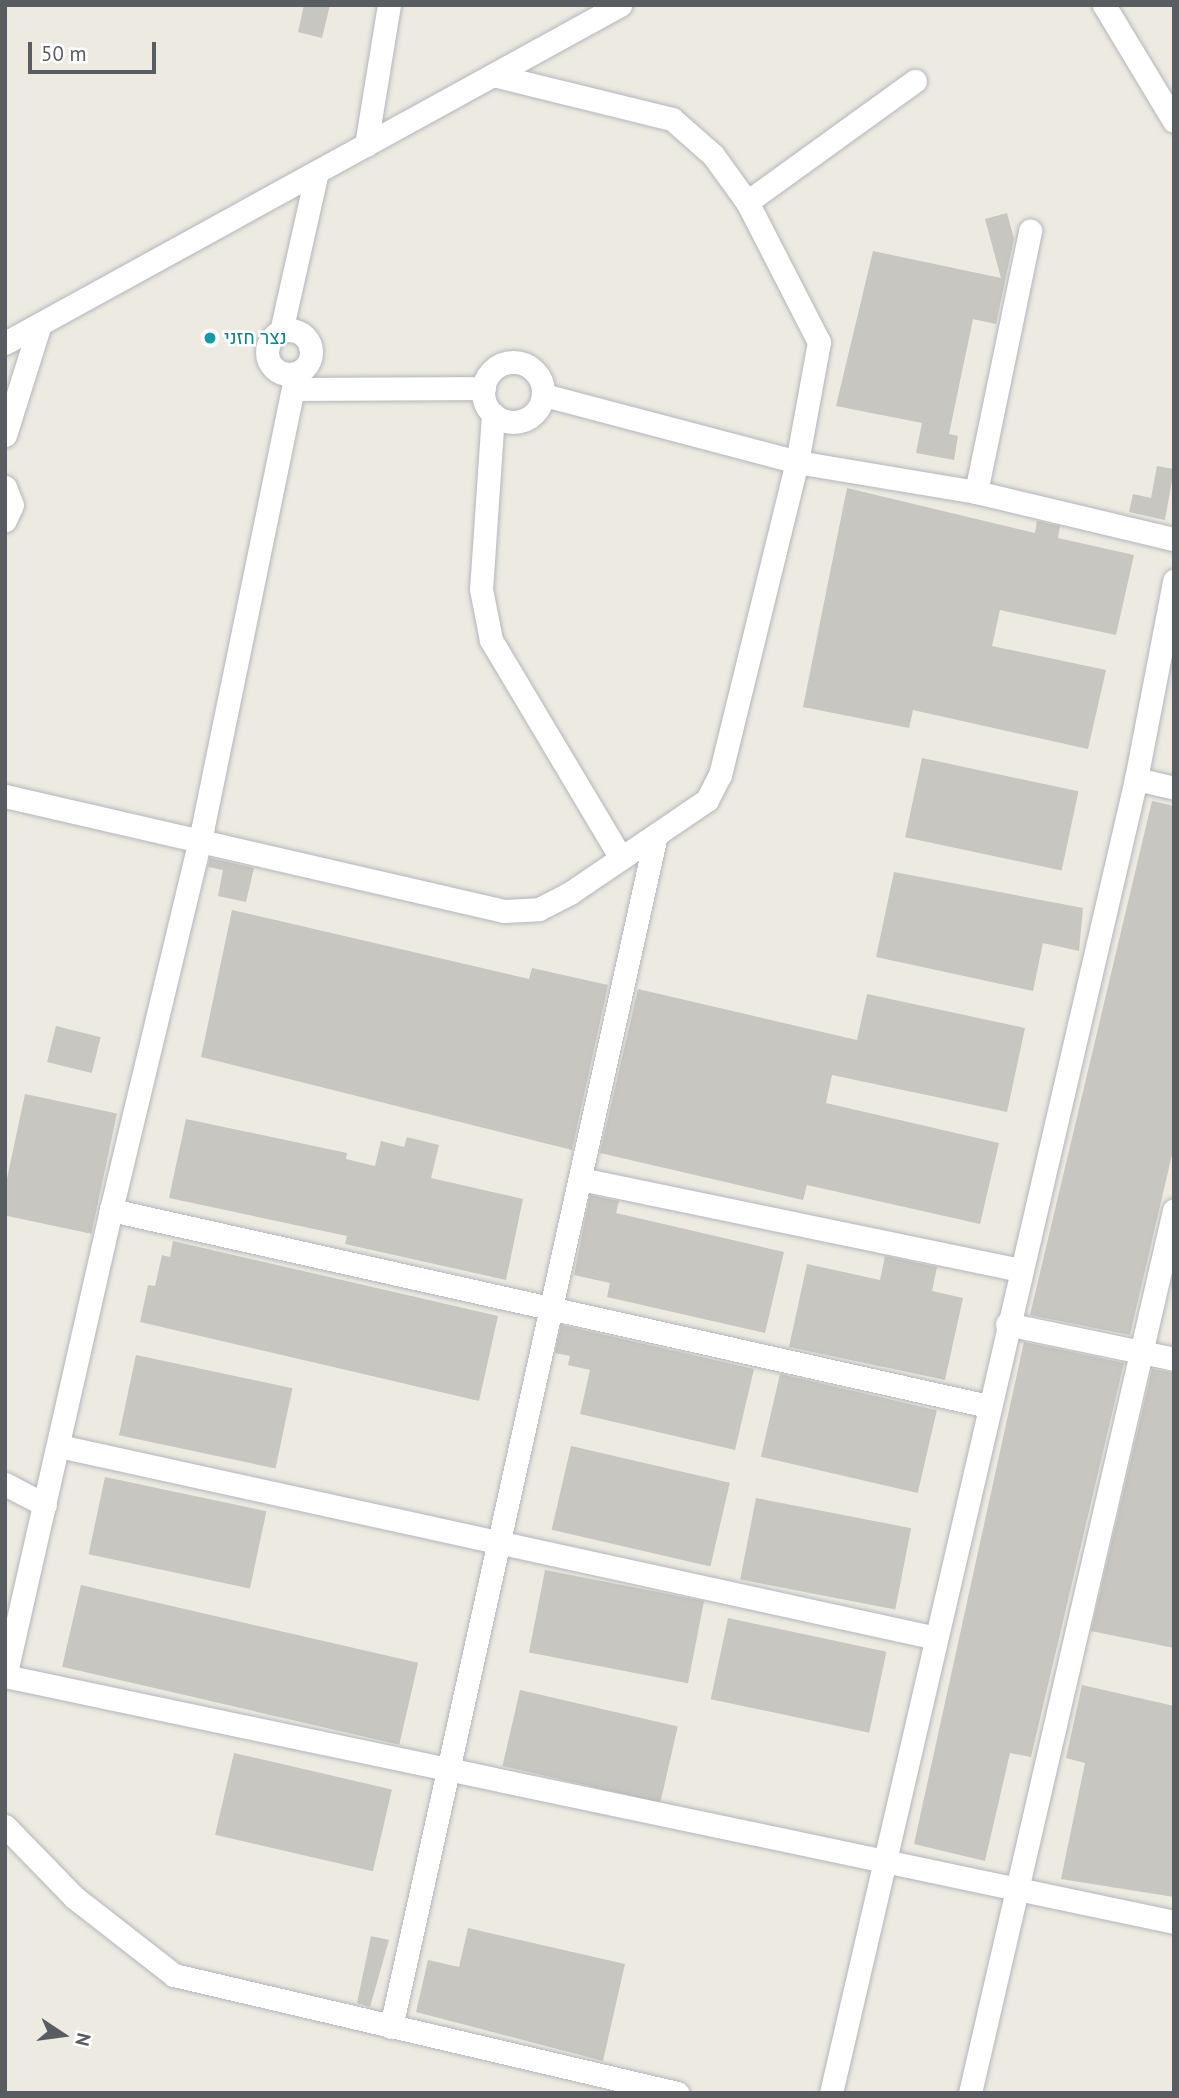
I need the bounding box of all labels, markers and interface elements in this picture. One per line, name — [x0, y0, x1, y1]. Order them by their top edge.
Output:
scale bar — [32, 28, 159, 72]
text: 50 m — [41, 40, 87, 67]
place label: נצר חזני — [224, 327, 287, 349]
marker: נצר חזני — [202, 330, 218, 346]
north arrow — [28, 2000, 98, 2070]
text: N — [70, 2031, 97, 2048]

